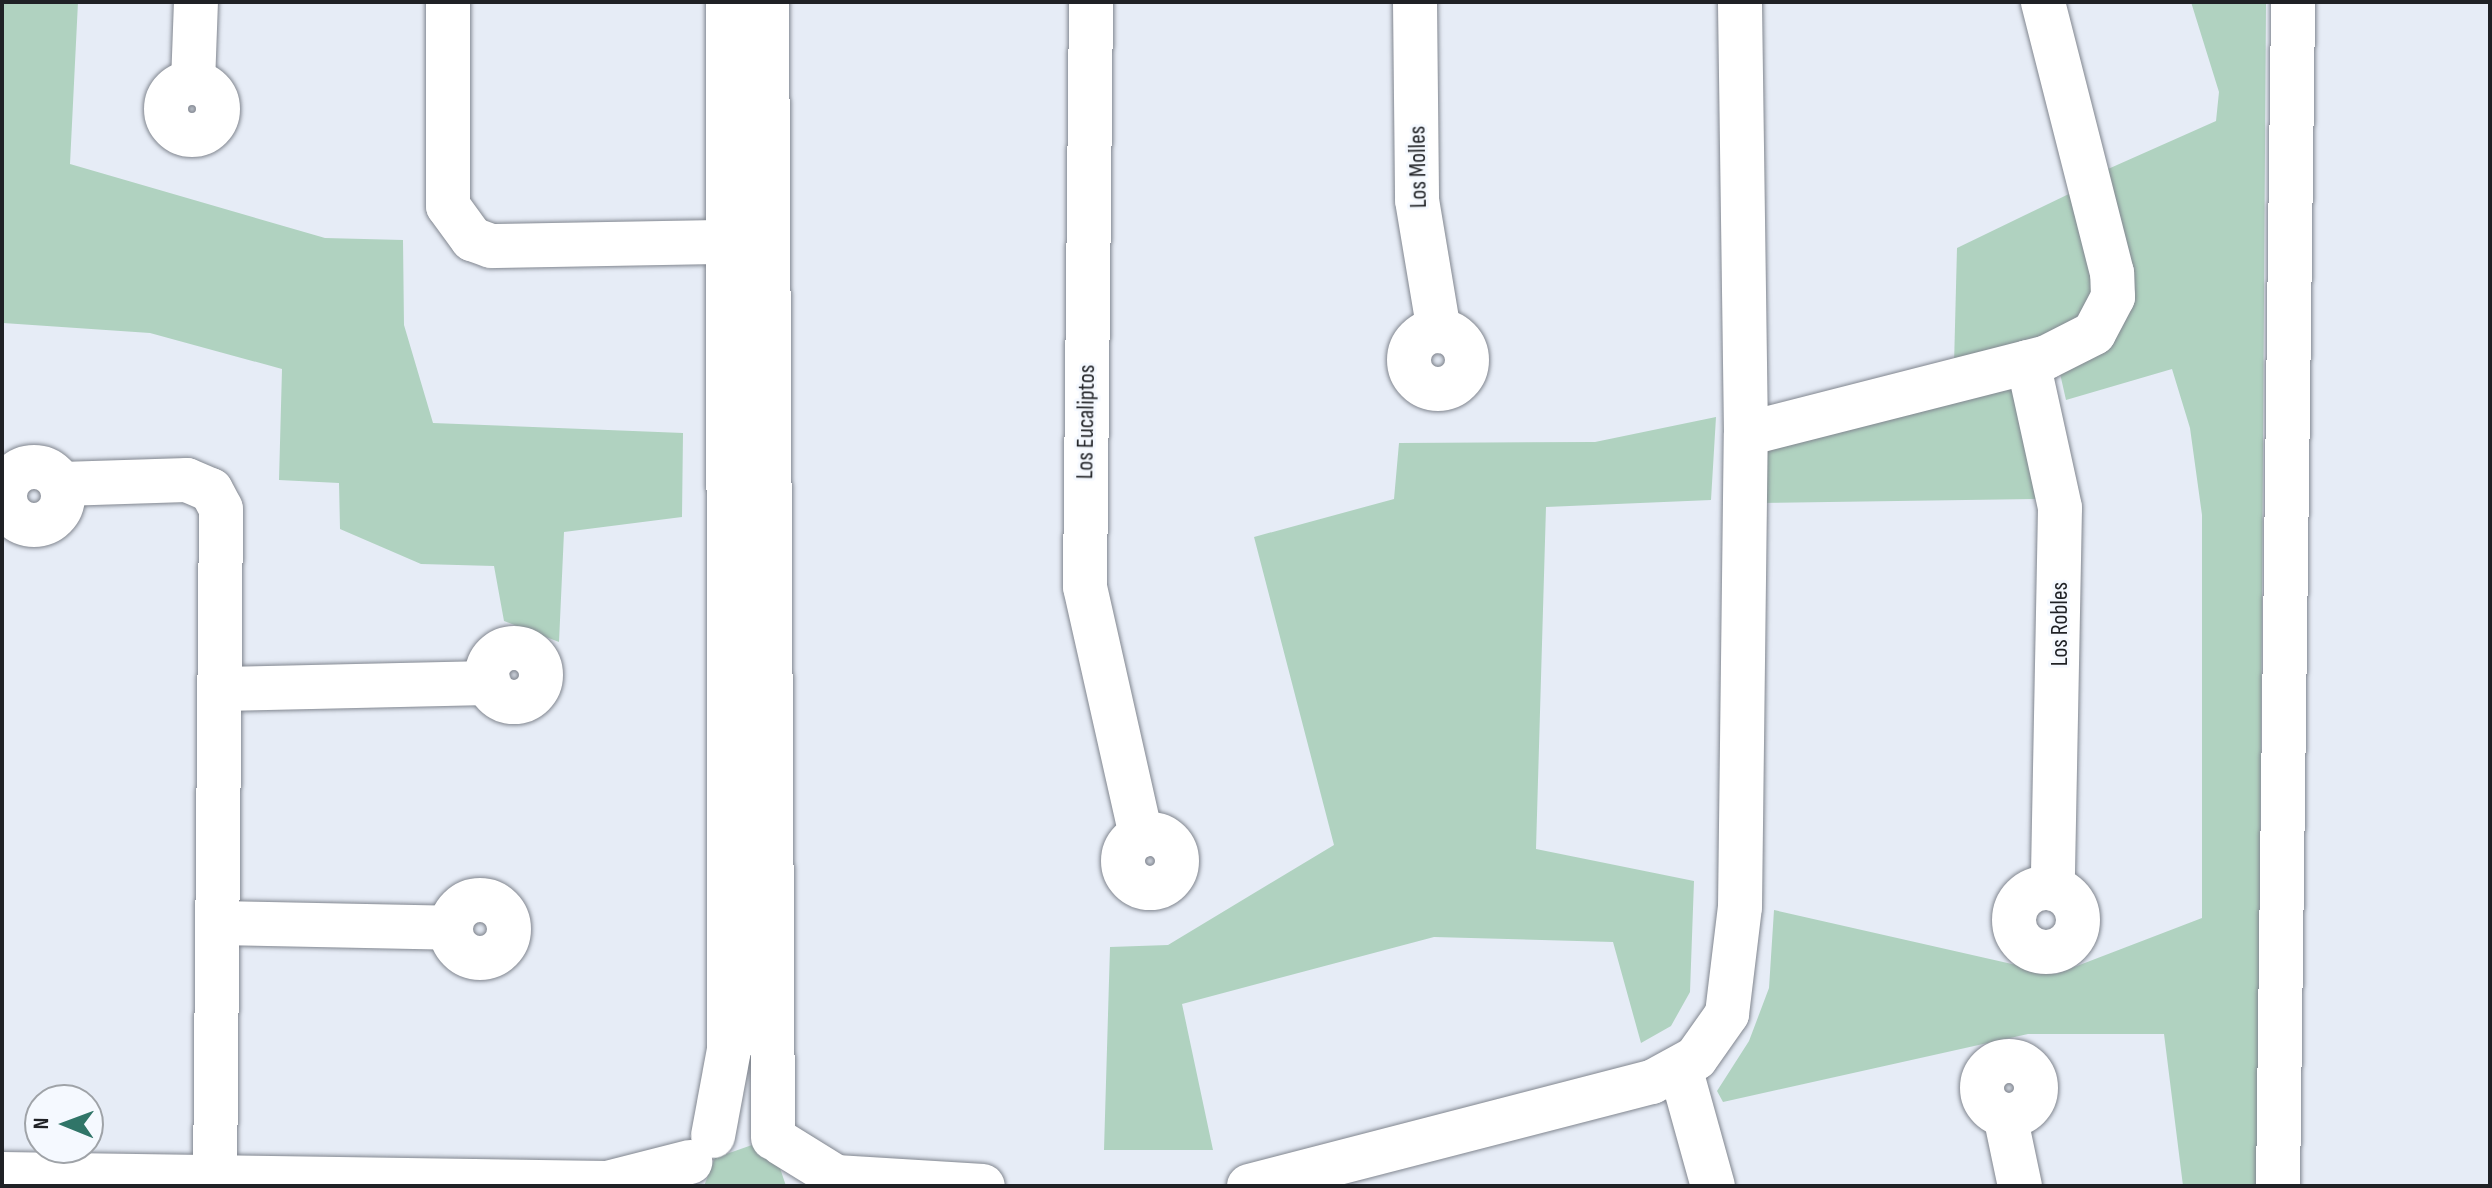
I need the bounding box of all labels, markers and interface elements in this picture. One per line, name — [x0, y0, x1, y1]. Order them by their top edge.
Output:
street label: Los Molles — [1403, 126, 1433, 208]
street label: Los Eucaliptos — [1071, 364, 1101, 480]
street label: Los Robles — [2046, 582, 2074, 666]
north arrow — [24, 1084, 104, 1164]
text: N — [28, 1117, 55, 1130]

